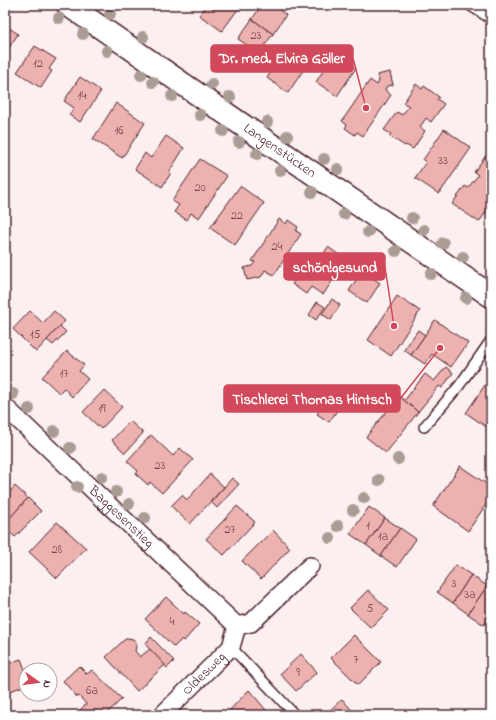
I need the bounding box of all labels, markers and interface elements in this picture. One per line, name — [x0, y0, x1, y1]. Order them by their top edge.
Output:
house number: 23 — [251, 27, 262, 45]
callout: Dr. med. Elvira Göller — [211, 45, 353, 72]
text: Dr. med. Elvira Göller — [218, 48, 345, 70]
house number: 12 — [33, 55, 43, 73]
house number: 14 — [78, 87, 86, 105]
street label: Langenstücken — [239, 118, 321, 183]
house number: 16 — [114, 122, 124, 140]
house number: 33 — [438, 152, 448, 170]
house number: 20 — [194, 179, 206, 197]
house number: 22 — [231, 207, 243, 225]
house number: 24 — [272, 238, 283, 256]
callout: schön!gesund — [284, 253, 385, 280]
text: schön!gesund — [293, 257, 378, 281]
house number: 15 — [30, 326, 40, 344]
house number: 17 — [60, 365, 68, 383]
callout: Tischlerei Thomas Hintsch — [224, 385, 400, 412]
text: Tischlerei Thomas Hintsch — [232, 389, 392, 411]
house number: 19 — [98, 400, 106, 418]
house number: 23 — [155, 457, 166, 475]
street label: Baggesenstieg — [83, 480, 159, 554]
house number: 1 — [366, 517, 370, 535]
house number: 27 — [225, 521, 236, 539]
house number: 1a — [378, 528, 388, 546]
house number: 28 — [52, 541, 63, 559]
house number: 3 — [452, 575, 457, 593]
house number: 3a — [464, 586, 476, 604]
house number: 5 — [367, 600, 374, 618]
house number: 4 — [170, 613, 175, 631]
street label: Oldesweg — [177, 647, 232, 700]
house number: 7 — [354, 651, 359, 669]
north arrow — [18, 662, 58, 702]
house number: 9 — [296, 664, 300, 682]
text: N — [38, 679, 55, 690]
house number: 6a — [86, 682, 98, 700]

